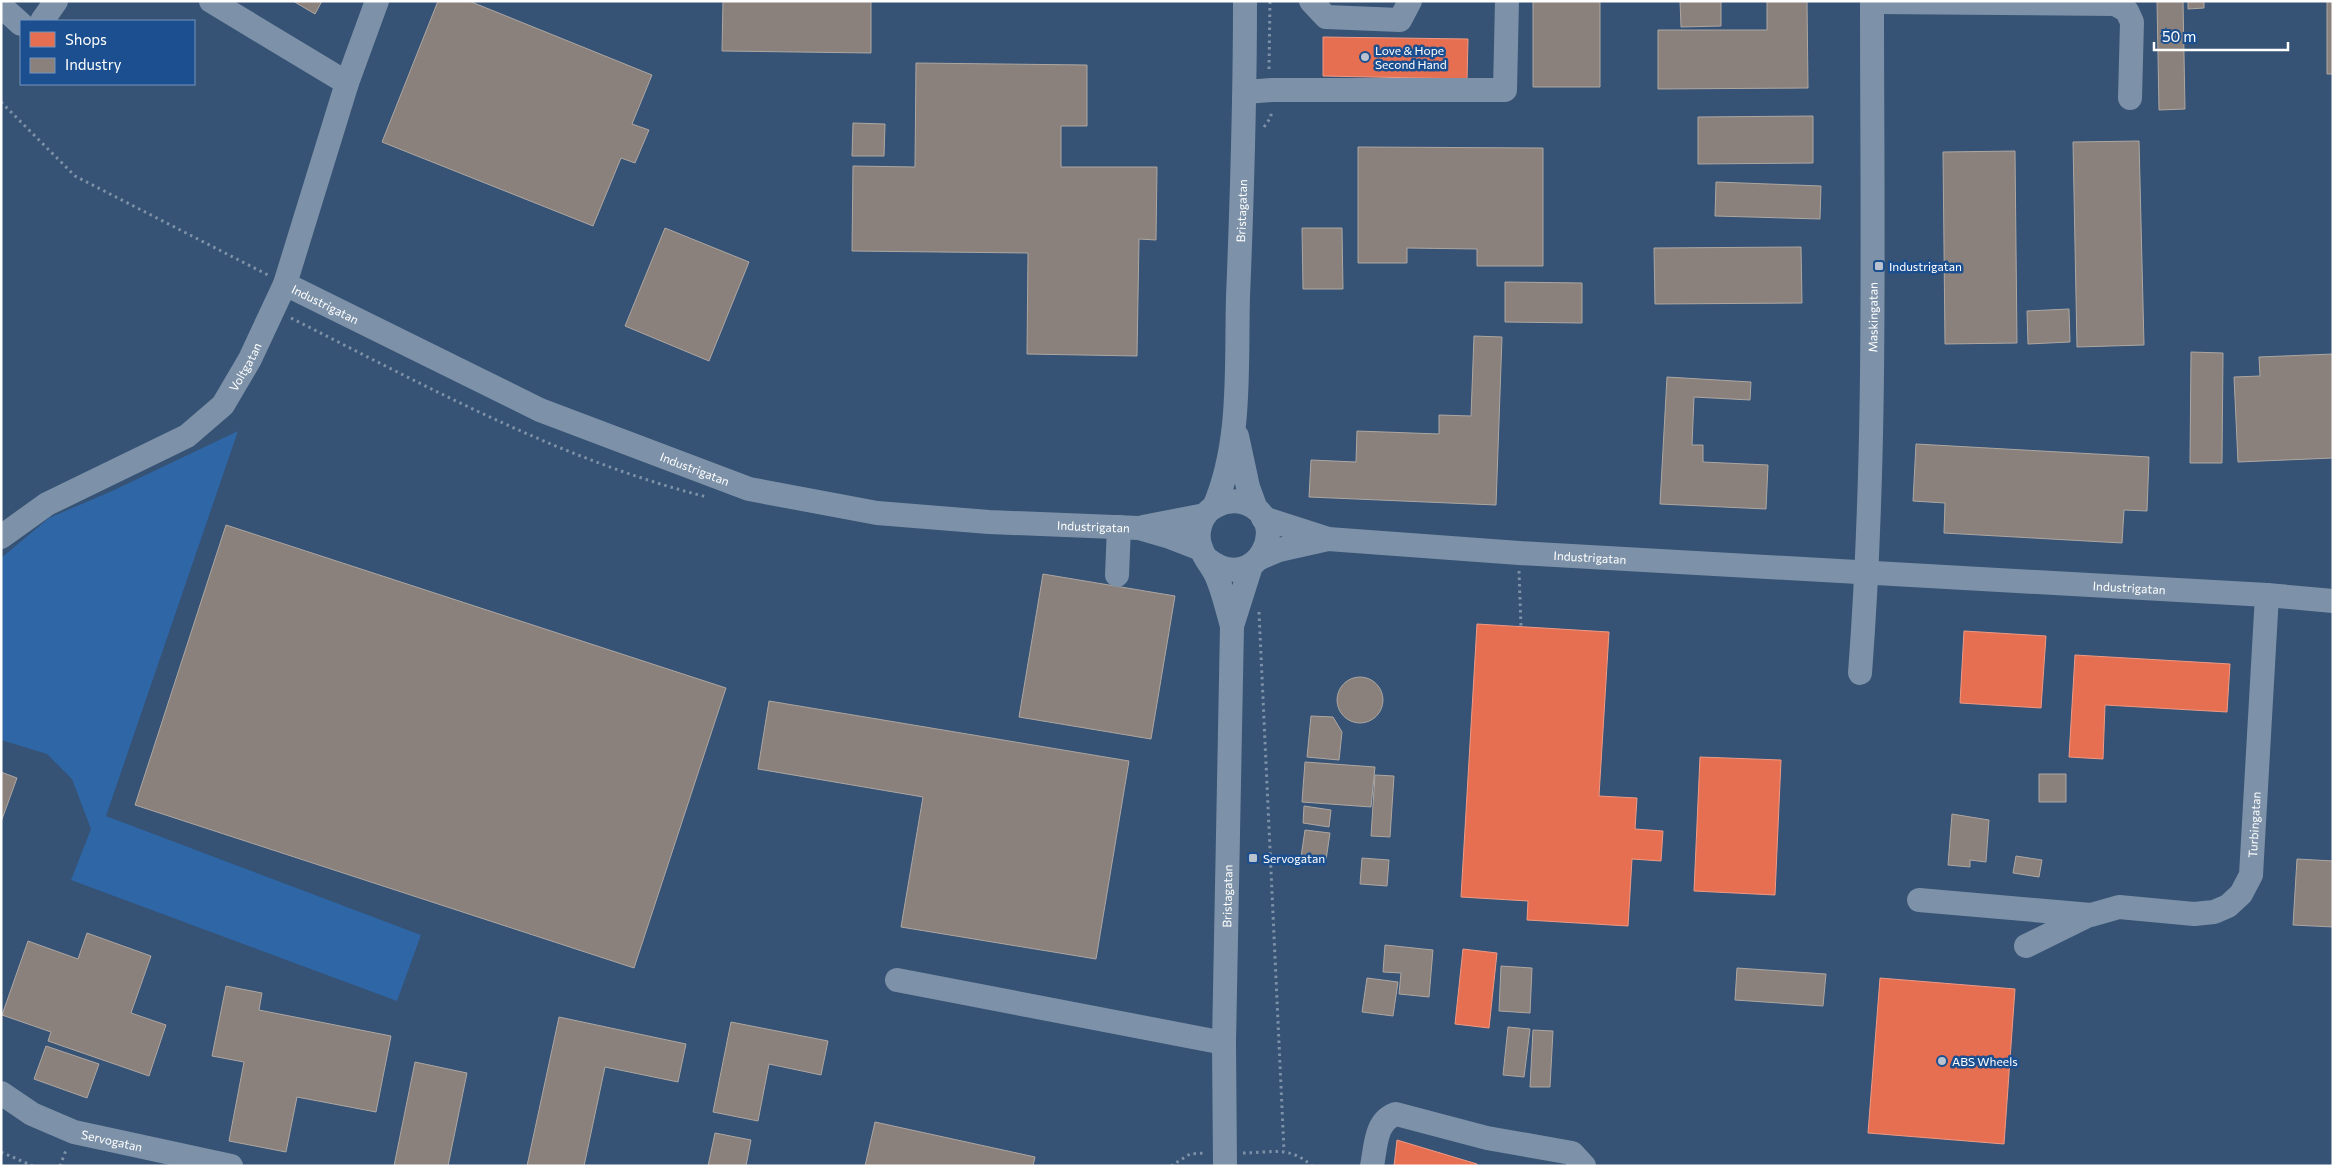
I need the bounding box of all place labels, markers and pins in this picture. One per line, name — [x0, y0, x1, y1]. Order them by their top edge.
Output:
place label: Love & Hope Second Hand — [1375, 43, 1447, 71]
marker: Love & Hope Second Hand — [1359, 51, 1371, 63]
place label: Industrigatan — [1889, 259, 1962, 273]
marker: Industrigatan — [1873, 260, 1885, 272]
place label: Servogatan — [1263, 851, 1325, 865]
marker: Servogatan — [1247, 852, 1259, 864]
place label: ABS Wheels — [1952, 1054, 2018, 1068]
marker: ABS Wheels — [1936, 1055, 1948, 1067]

